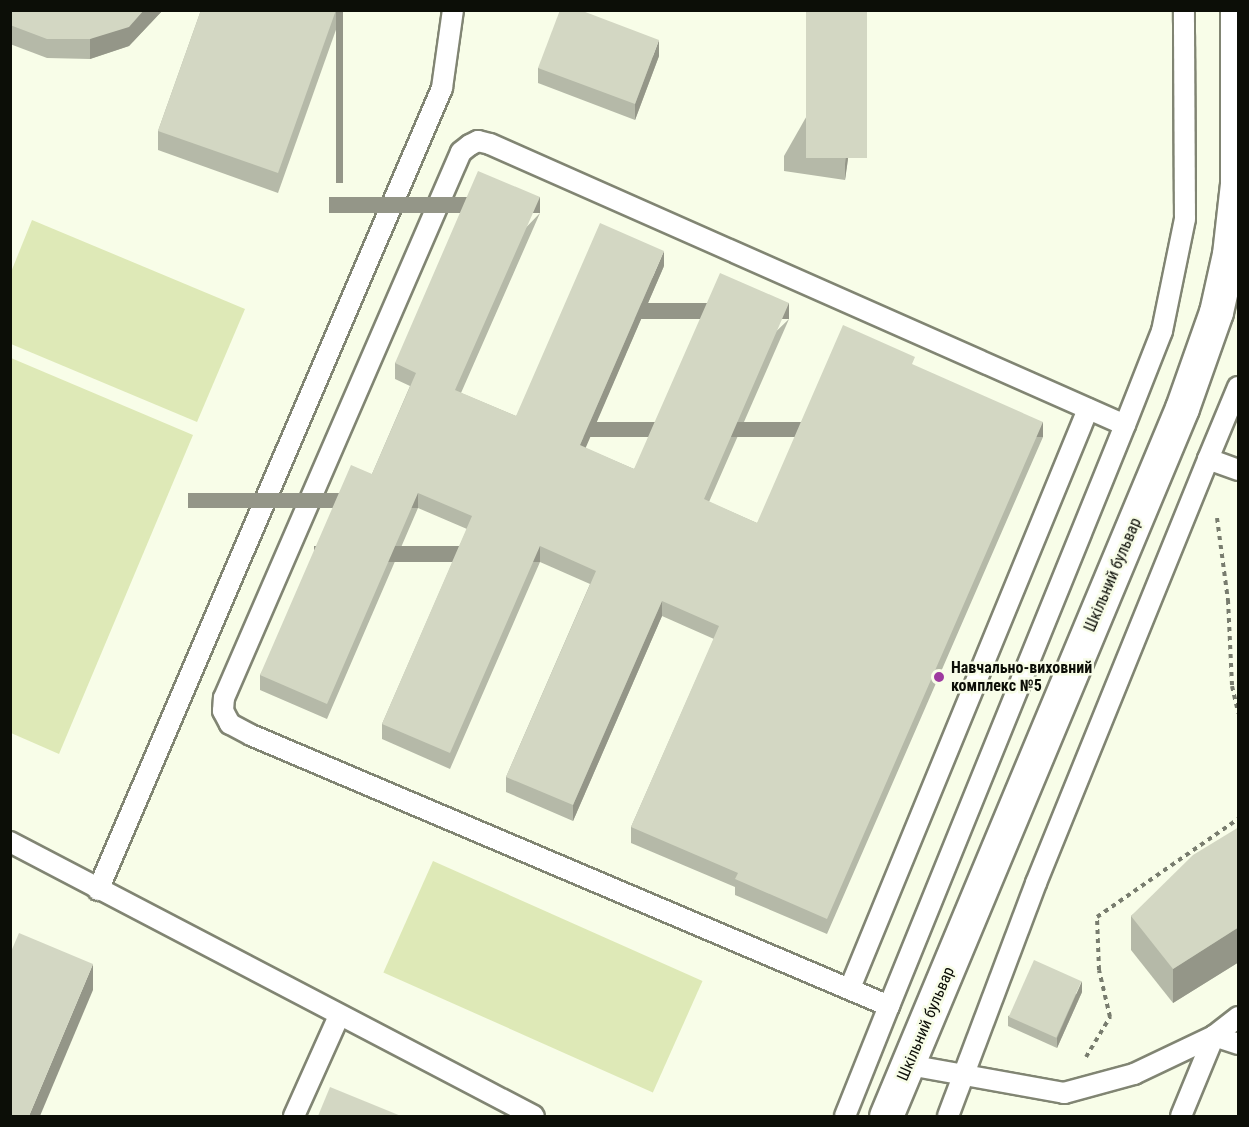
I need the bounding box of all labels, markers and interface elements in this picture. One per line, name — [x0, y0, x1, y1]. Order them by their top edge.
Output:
street label: Шкільний бульвар — [1080, 515, 1146, 635]
place label: Навчально-виховний комплекс №5 — [951, 658, 1092, 696]
marker: Навчально-виховний комплекс №5 — [932, 670, 946, 684]
street label: Шкільний бульвар — [893, 964, 959, 1084]

